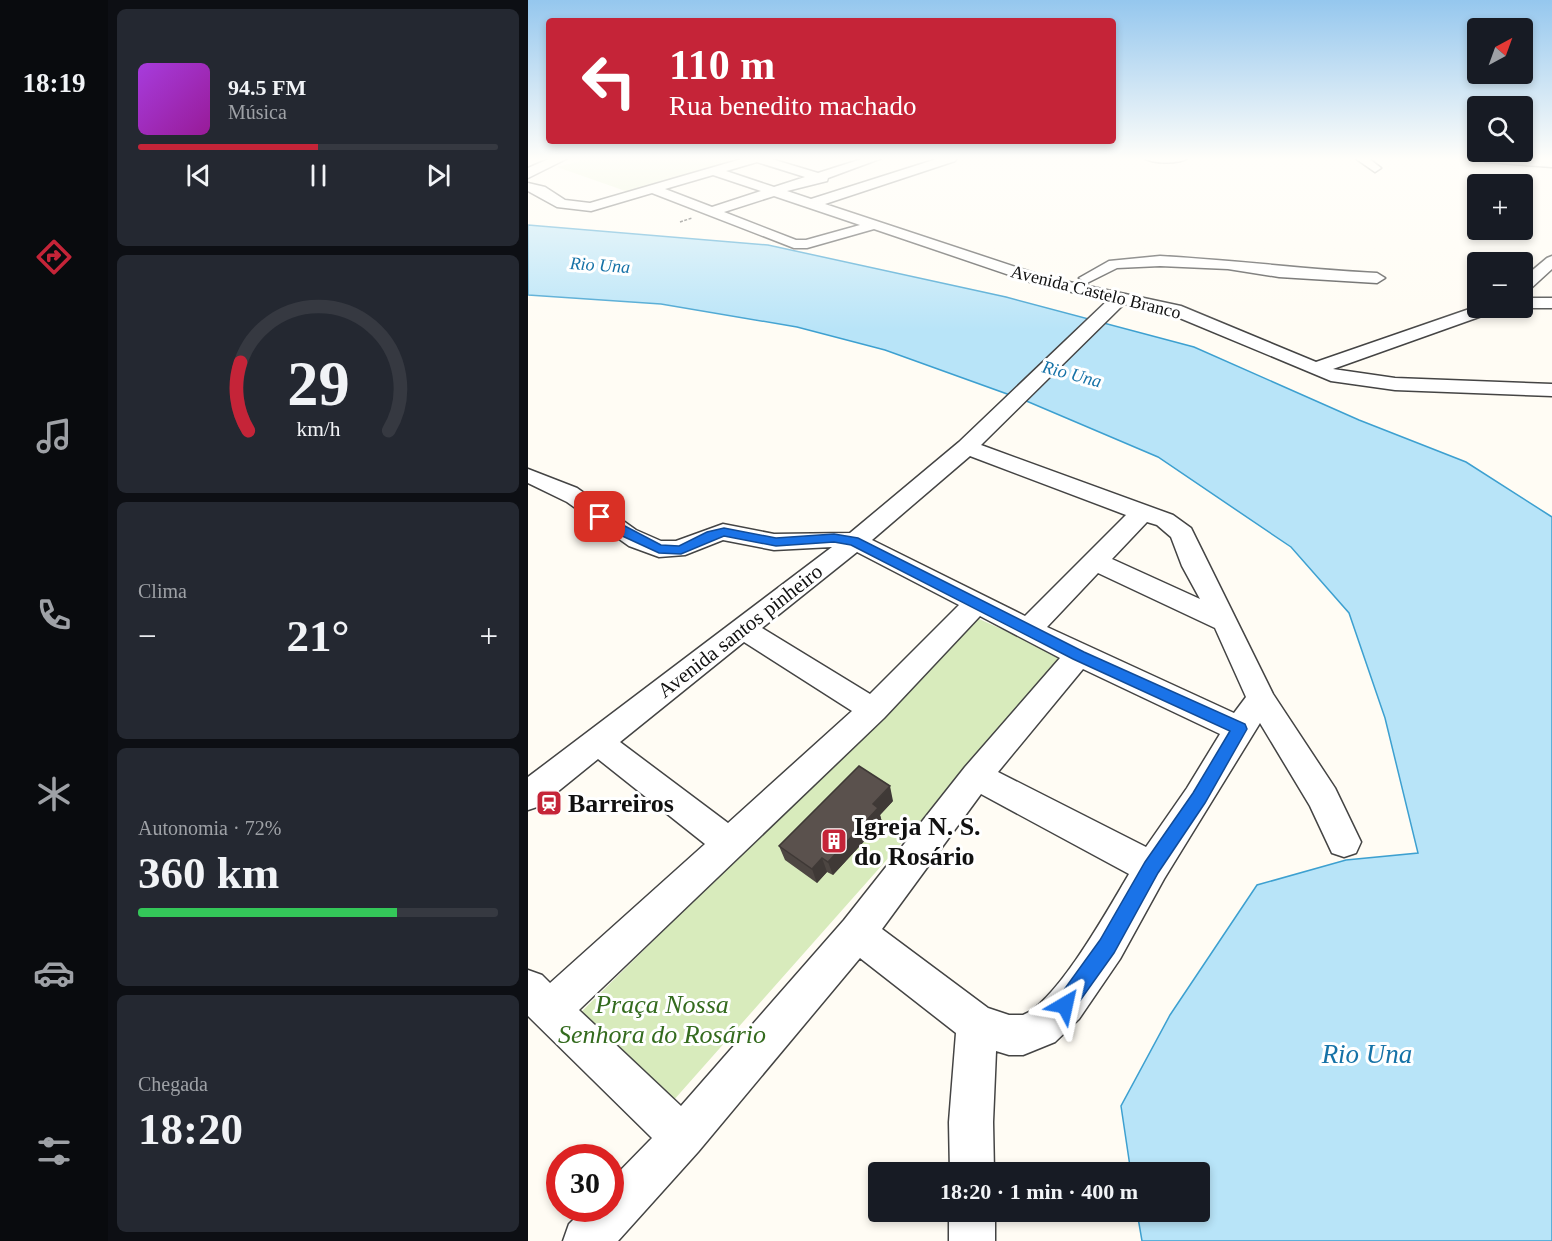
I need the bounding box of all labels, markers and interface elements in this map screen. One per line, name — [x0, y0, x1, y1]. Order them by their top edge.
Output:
north arrow — [1467, 18, 1533, 84]
map controls — [1467, 18, 1533, 318]
icon: left — [570, 42, 648, 120]
text: 110 m — [669, 42, 775, 88]
text: 18:19 — [23, 68, 86, 98]
text: 94.5 FM — [228, 75, 306, 100]
text: Rua benedito machado — [669, 91, 916, 121]
button: search — [1467, 96, 1533, 162]
text: Música — [228, 101, 287, 123]
icon: previous — [182, 159, 215, 192]
icon: pause — [302, 159, 335, 192]
icon: next — [422, 159, 455, 192]
button: + — [1467, 174, 1533, 240]
icon: directions — [33, 236, 75, 278]
button: − — [1467, 252, 1533, 318]
water label: Rio Una — [568, 253, 631, 277]
street label: Avenida Castelo Branco — [1009, 261, 1183, 323]
text: 29 — [287, 349, 349, 418]
water label: Rio Una — [1039, 356, 1104, 391]
icon: music — [33, 415, 75, 457]
text: km/h — [296, 418, 340, 442]
pin — [574, 491, 625, 542]
icon: arrive — [583, 500, 616, 533]
street label: Avenida santos pinheiro — [653, 559, 827, 703]
text: Clima — [138, 580, 187, 602]
icon: phone — [33, 594, 75, 636]
text: 21° — [287, 611, 350, 661]
text: − — [138, 618, 157, 654]
text: + — [479, 618, 498, 654]
icon: climate — [33, 773, 75, 815]
station icon: Barreiros — [534, 788, 564, 818]
place label: Barreiros — [568, 789, 674, 818]
place label: Igreja N. S. do Rosário — [854, 812, 981, 871]
text: Autonomia · 72% — [138, 817, 281, 839]
building icon: Igreja N. S. do Rosário — [819, 826, 849, 856]
text: 360 km — [138, 848, 279, 898]
icon: car — [33, 952, 75, 994]
position arrow — [1033, 973, 1097, 1037]
park label: Praça Nossa Senhora do Rosário — [558, 990, 766, 1049]
water label: Rio Una — [1321, 1039, 1412, 1069]
text: Chegada — [138, 1073, 208, 1095]
text: 18:20 — [138, 1104, 243, 1154]
icon: filters — [33, 1130, 75, 1172]
speed limit sign: 30 — [546, 1144, 624, 1222]
text: 18:20 · 1 min · 400 m — [940, 1179, 1138, 1204]

